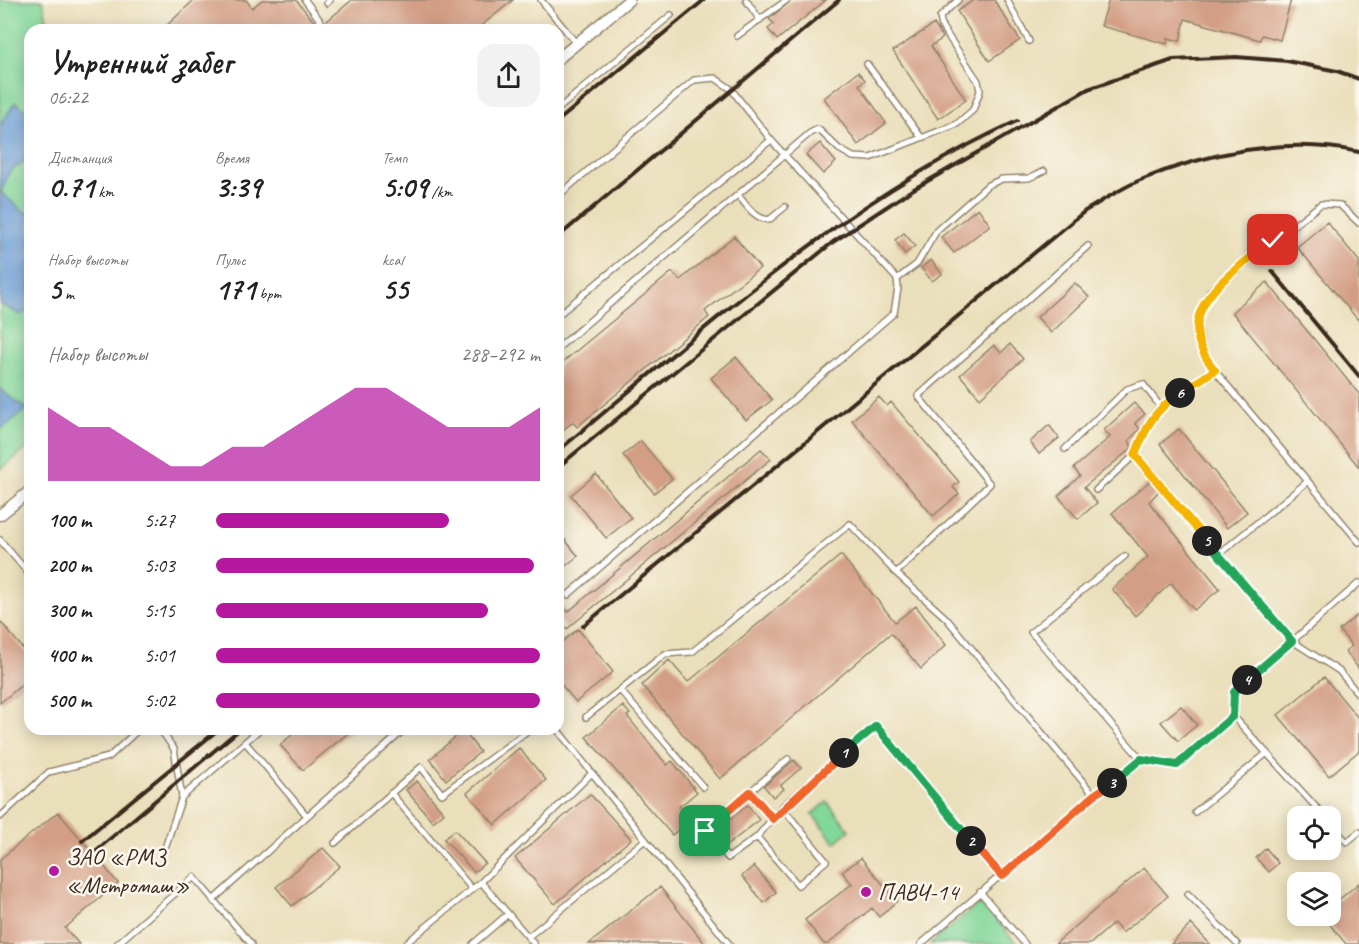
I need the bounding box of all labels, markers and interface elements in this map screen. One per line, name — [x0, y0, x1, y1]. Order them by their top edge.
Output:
text: Утренний забег — [48, 41, 232, 83]
button: share — [477, 44, 540, 107]
text: 06:22 — [48, 85, 88, 110]
text: Дистанция — [48, 148, 112, 168]
text: Время — [215, 148, 249, 168]
text: Темп — [382, 148, 408, 168]
text: 0.71 — [48, 168, 94, 206]
text: 3:39 — [215, 168, 261, 206]
text: 5:09 — [382, 168, 428, 206]
text: km — [94, 182, 114, 202]
text: /km — [428, 182, 452, 202]
pin — [1247, 214, 1298, 265]
icon: check — [1256, 223, 1289, 256]
text: Набор высоты — [48, 250, 127, 270]
text: Пульс — [215, 250, 246, 270]
text: kcal — [382, 250, 403, 270]
text: 5 — [48, 270, 61, 308]
text: 171 — [215, 270, 255, 308]
text: 55 — [382, 270, 408, 308]
text: m — [61, 284, 74, 304]
text: bpm — [255, 284, 281, 304]
text: Набор высоты — [48, 342, 147, 367]
text: 288–292 m — [461, 342, 540, 367]
pin: 6 — [1165, 378, 1195, 408]
text: 6 — [1176, 383, 1184, 403]
text: 100 m — [48, 508, 91, 533]
text: 5:27 — [144, 508, 175, 533]
pin: 5 — [1192, 526, 1222, 556]
text: 5 — [1204, 531, 1210, 551]
text: 200 m — [48, 553, 91, 578]
text: 5:03 — [144, 553, 175, 578]
text: 300 m — [48, 598, 91, 623]
text: 5:15 — [144, 598, 175, 623]
text: 400 m — [48, 643, 91, 668]
text: 5:01 — [144, 643, 175, 668]
pin: 4 — [1232, 665, 1262, 695]
text: 4 — [1243, 670, 1251, 690]
text: 500 m — [48, 688, 91, 713]
text: 5:02 — [144, 688, 175, 713]
pin: 1 — [829, 738, 859, 768]
text: 1 — [840, 743, 848, 763]
pin: 3 — [1097, 768, 1127, 798]
text: 3 — [1108, 773, 1116, 793]
pin — [679, 805, 730, 856]
map controls — [1287, 806, 1341, 926]
button: locate — [1287, 806, 1341, 860]
icon: arrive — [688, 814, 721, 847]
pin: 2 — [956, 826, 986, 856]
text: 2 — [967, 831, 975, 851]
place label: ЗАО «РМЗ «Метромаш» — [66, 842, 190, 900]
marker: ЗАО «РМЗ «Метромаш» — [47, 864, 61, 878]
button: layers — [1287, 872, 1341, 926]
place label: ПАВЧ-14 — [878, 877, 960, 907]
marker: ПАВЧ-14 — [859, 885, 873, 899]

